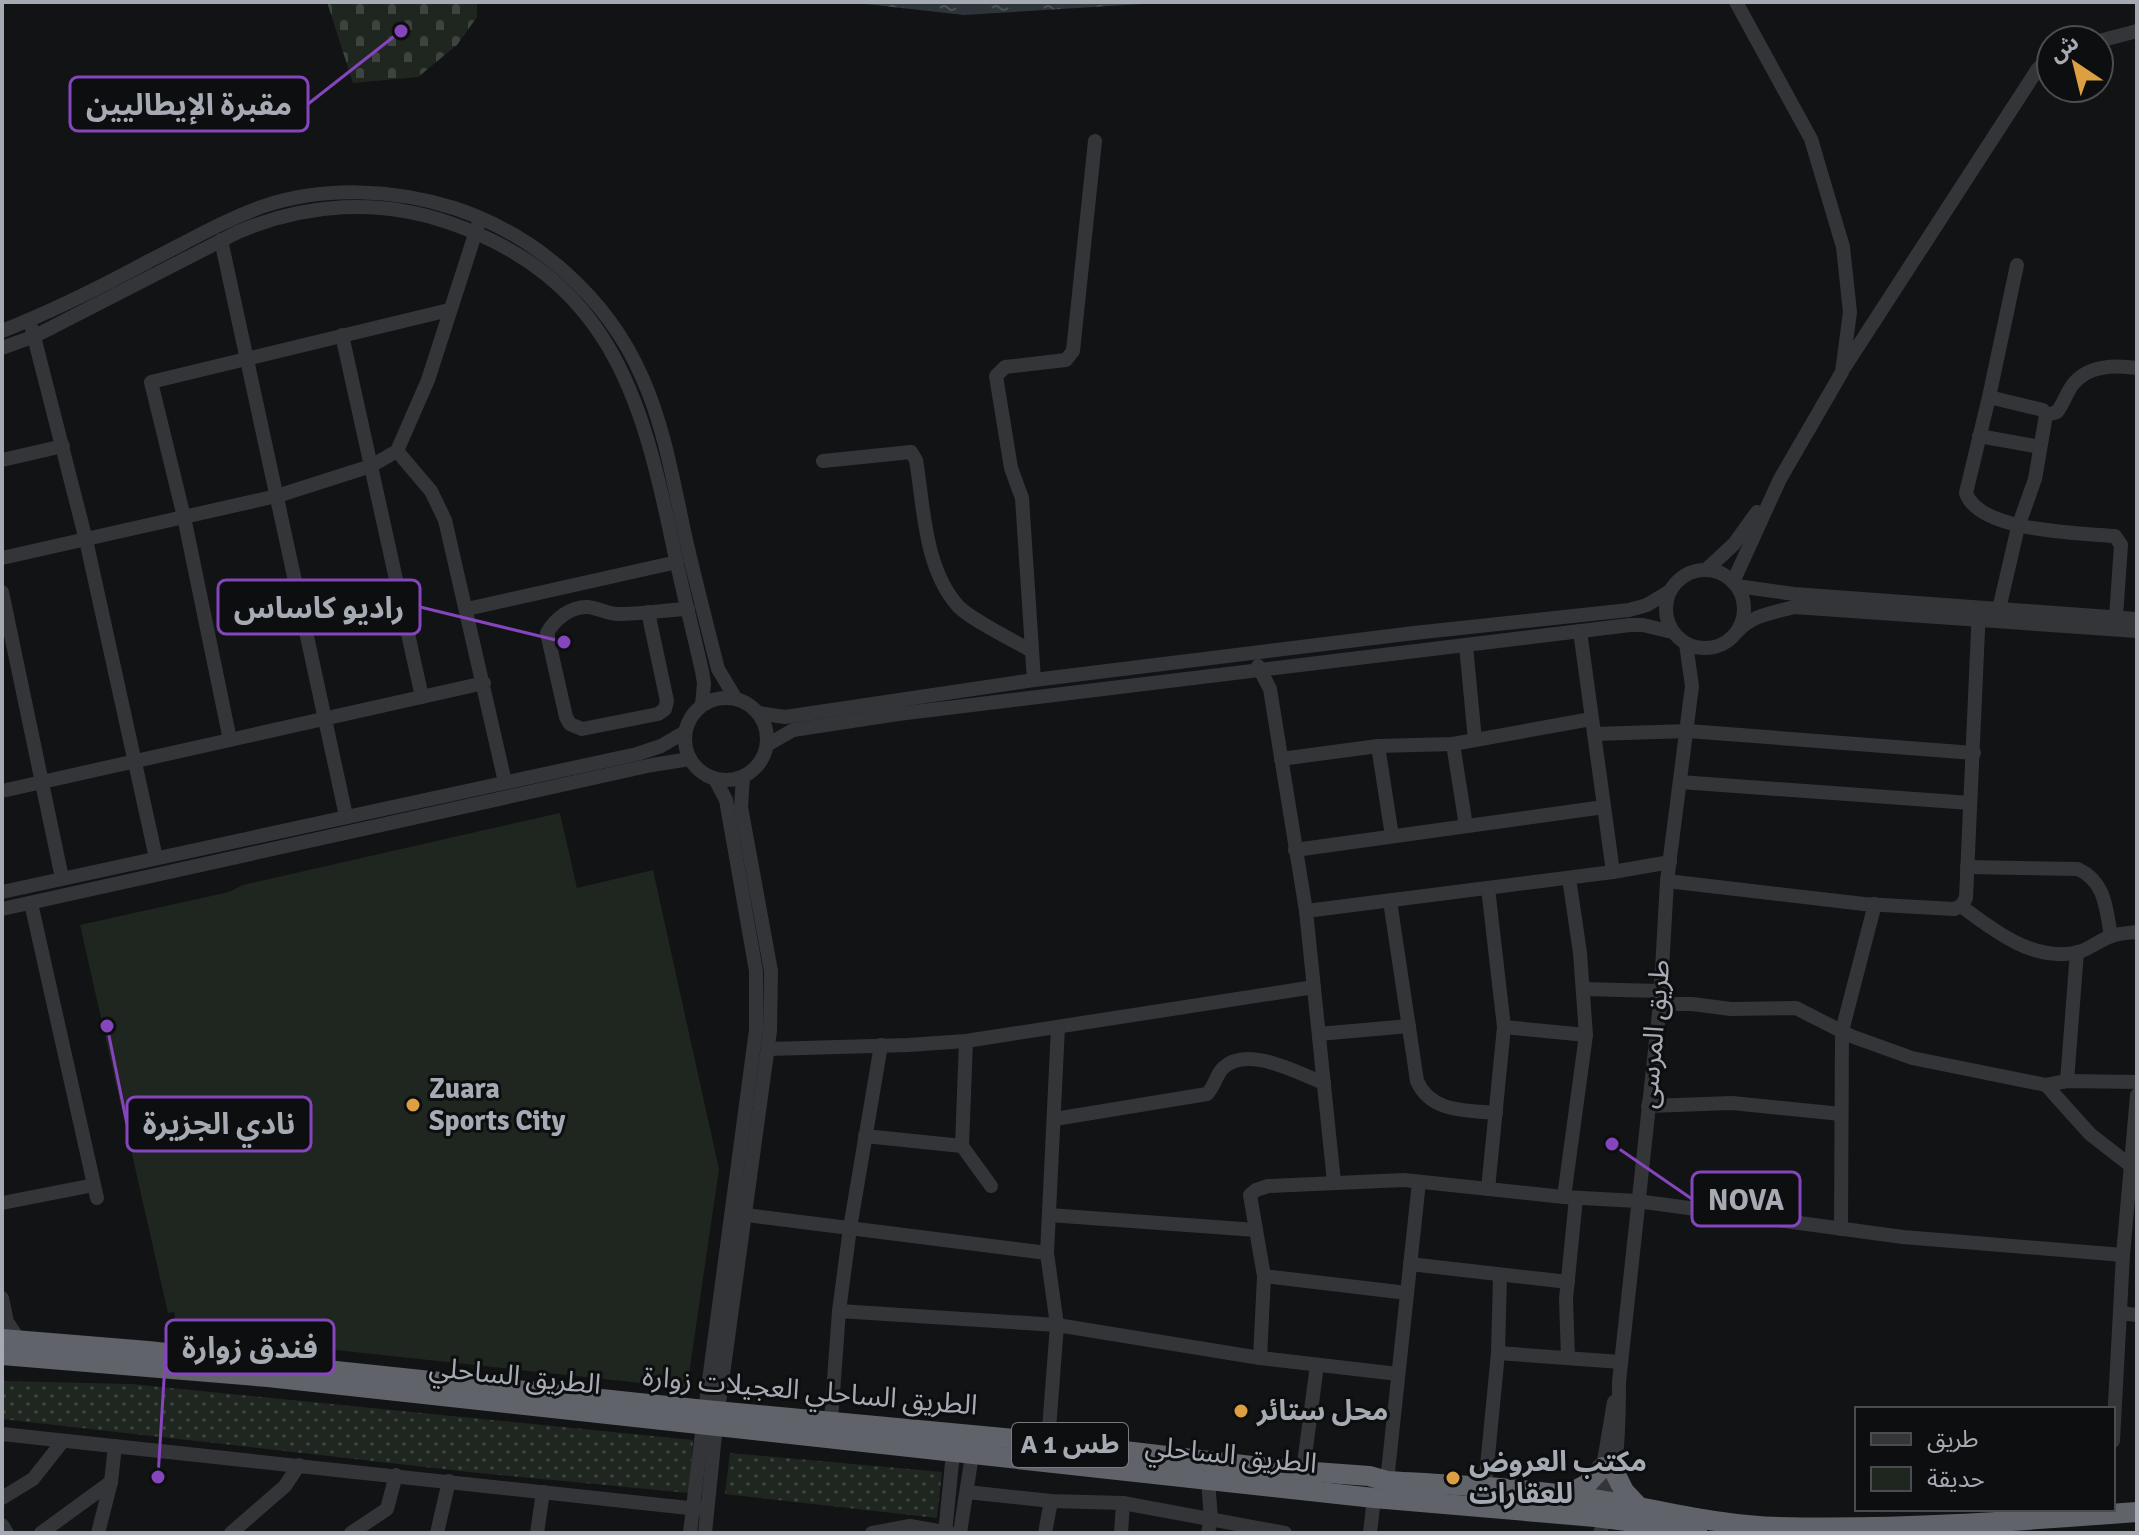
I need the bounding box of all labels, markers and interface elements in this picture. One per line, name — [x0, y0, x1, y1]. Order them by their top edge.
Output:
north arrow — [2035, 24, 2115, 104]
text: ش — [2044, 28, 2084, 68]
callout: مقبرة الإيطاليين — [70, 77, 308, 131]
text: مقبرة الإيطاليين — [86, 87, 292, 125]
callout: راديو كاساس — [218, 580, 420, 634]
text: راديو كاساس — [234, 590, 404, 627]
street label: طريق المرسى — [1631, 958, 1677, 1110]
place label: Zuara Sports City — [429, 1072, 566, 1138]
marker: Zuara Sports City — [404, 1096, 422, 1114]
callout: نادي الجزيرة — [127, 1097, 311, 1151]
text: نادي الجزيرة — [143, 1106, 295, 1148]
callout: NOVA — [1692, 1172, 1800, 1226]
text: NOVA — [1708, 1182, 1784, 1219]
callout: فندق زوارة — [166, 1320, 334, 1374]
text: فندق زوارة — [182, 1330, 318, 1367]
street label: الطريق الساحلي — [427, 1350, 603, 1405]
street label: الطريق الساحلي العجيلات زوارة — [641, 1359, 979, 1426]
place label: محل ستائر — [1256, 1394, 1388, 1428]
marker: محل ستائر — [1232, 1402, 1250, 1420]
legend — [1855, 1407, 2115, 1511]
road number: A 1 طس — [1012, 1423, 1128, 1467]
text: طريق — [1927, 1424, 1979, 1454]
street label: الطريق الساحلي — [1143, 1429, 1319, 1484]
place label: مكتب العروض للعقارات — [1469, 1445, 1647, 1511]
text: حديقة — [1927, 1464, 1985, 1494]
marker: مكتب العروض للعقارات — [1444, 1469, 1462, 1487]

